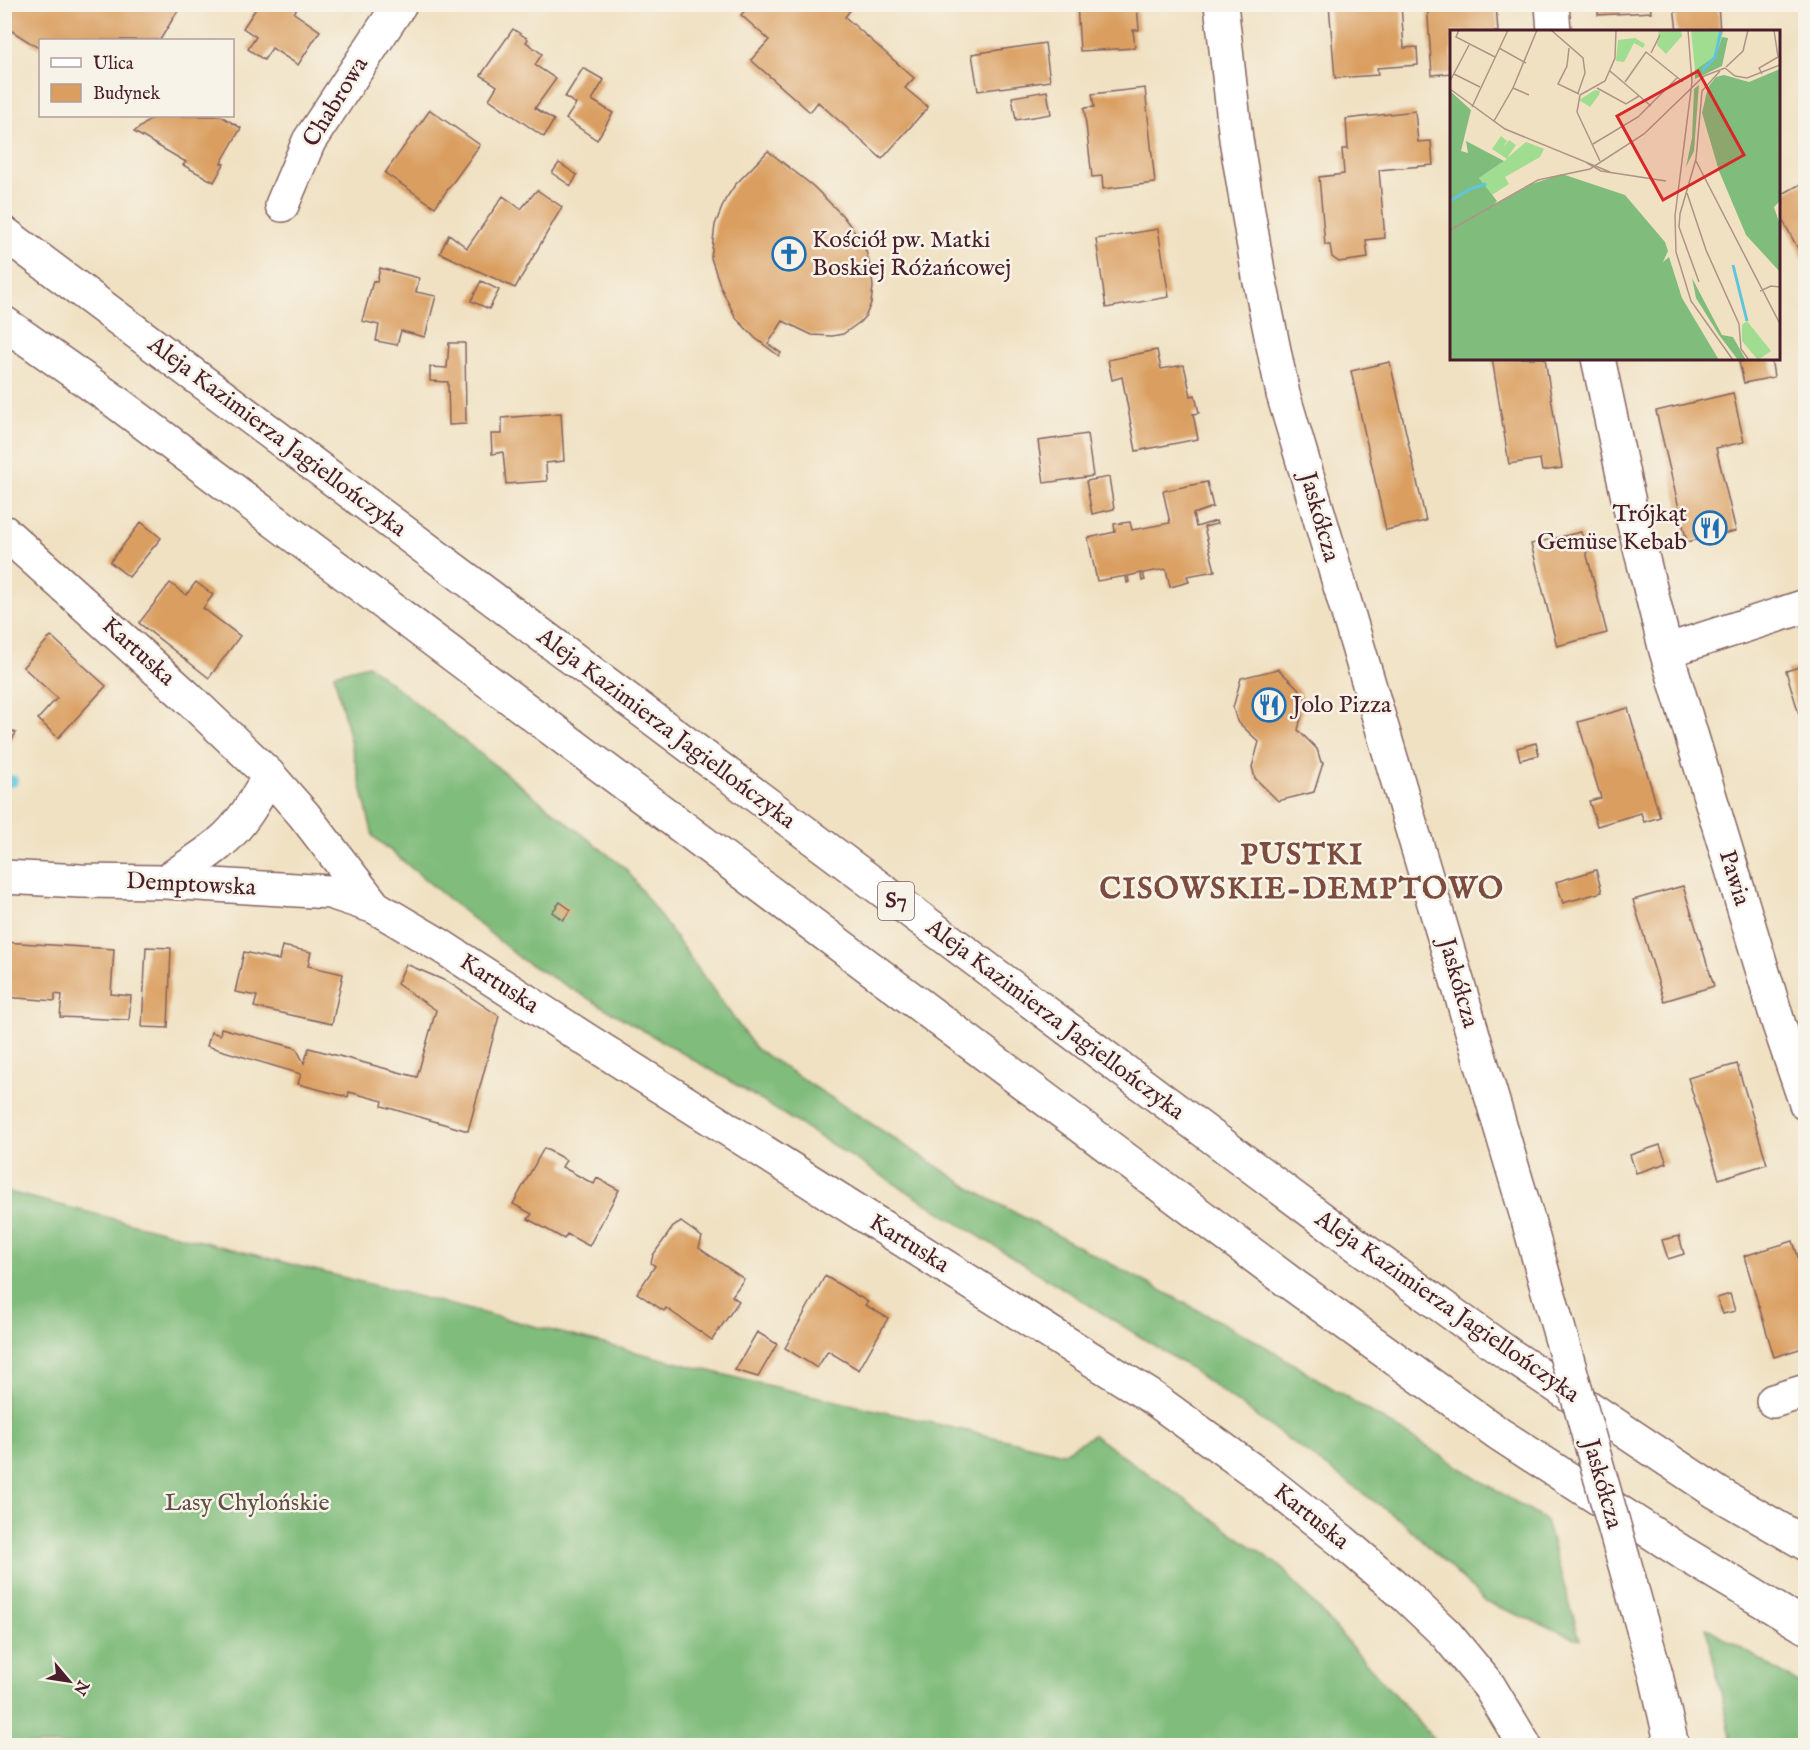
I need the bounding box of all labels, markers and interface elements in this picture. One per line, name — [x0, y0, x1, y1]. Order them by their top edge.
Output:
inset map — [1450, 30, 1780, 360]
legend — [39, 39, 234, 117]
street label: Chabrowa — [296, 51, 376, 153]
text: Ulica — [93, 53, 134, 76]
text: Budynek — [93, 83, 160, 106]
place label: Kościół pw. Matki Boskiej Różańcowej — [812, 225, 1011, 284]
church icon: Kościół pw. Matki Boskiej Różańcowej — [771, 236, 807, 272]
street label: Aleja Kazimierza Jagiellończyka — [141, 329, 413, 545]
street label: Jaskółcza — [1291, 466, 1347, 566]
place label: Trójkąt Gemüse Kebab — [1537, 499, 1687, 558]
restaurant icon: Trójkąt Gemüse Kebab — [1692, 510, 1728, 546]
street label: Kartuska — [95, 611, 182, 694]
street label: Aleja Kazimierza Jagiellończyka — [530, 621, 802, 837]
restaurant icon: Jolo Pizza — [1251, 687, 1287, 723]
place label: Jolo Pizza — [1289, 690, 1392, 721]
district label: PUSTKI CISOWSKIE-DEMPTOWO — [1100, 837, 1504, 909]
street label: Pawia — [1711, 847, 1757, 910]
street label: Demptowska — [125, 866, 257, 904]
road number: S7 — [878, 882, 914, 920]
street label: Aleja Kazimierza Jagiellończyka — [919, 912, 1191, 1128]
street label: Jaskółcza — [1430, 932, 1486, 1032]
street label: Kartuska — [453, 947, 545, 1022]
street label: Aleja Kazimierza Jagiellończyka — [1308, 1203, 1586, 1411]
street label: Kartuska — [863, 1207, 955, 1281]
street label: Jaskółcza — [1574, 1433, 1630, 1533]
street label: Kartuska — [1267, 1477, 1356, 1557]
park label: Lasy Chylońskie — [165, 1488, 329, 1519]
north arrow — [39, 1651, 99, 1711]
text: N — [68, 1676, 93, 1698]

